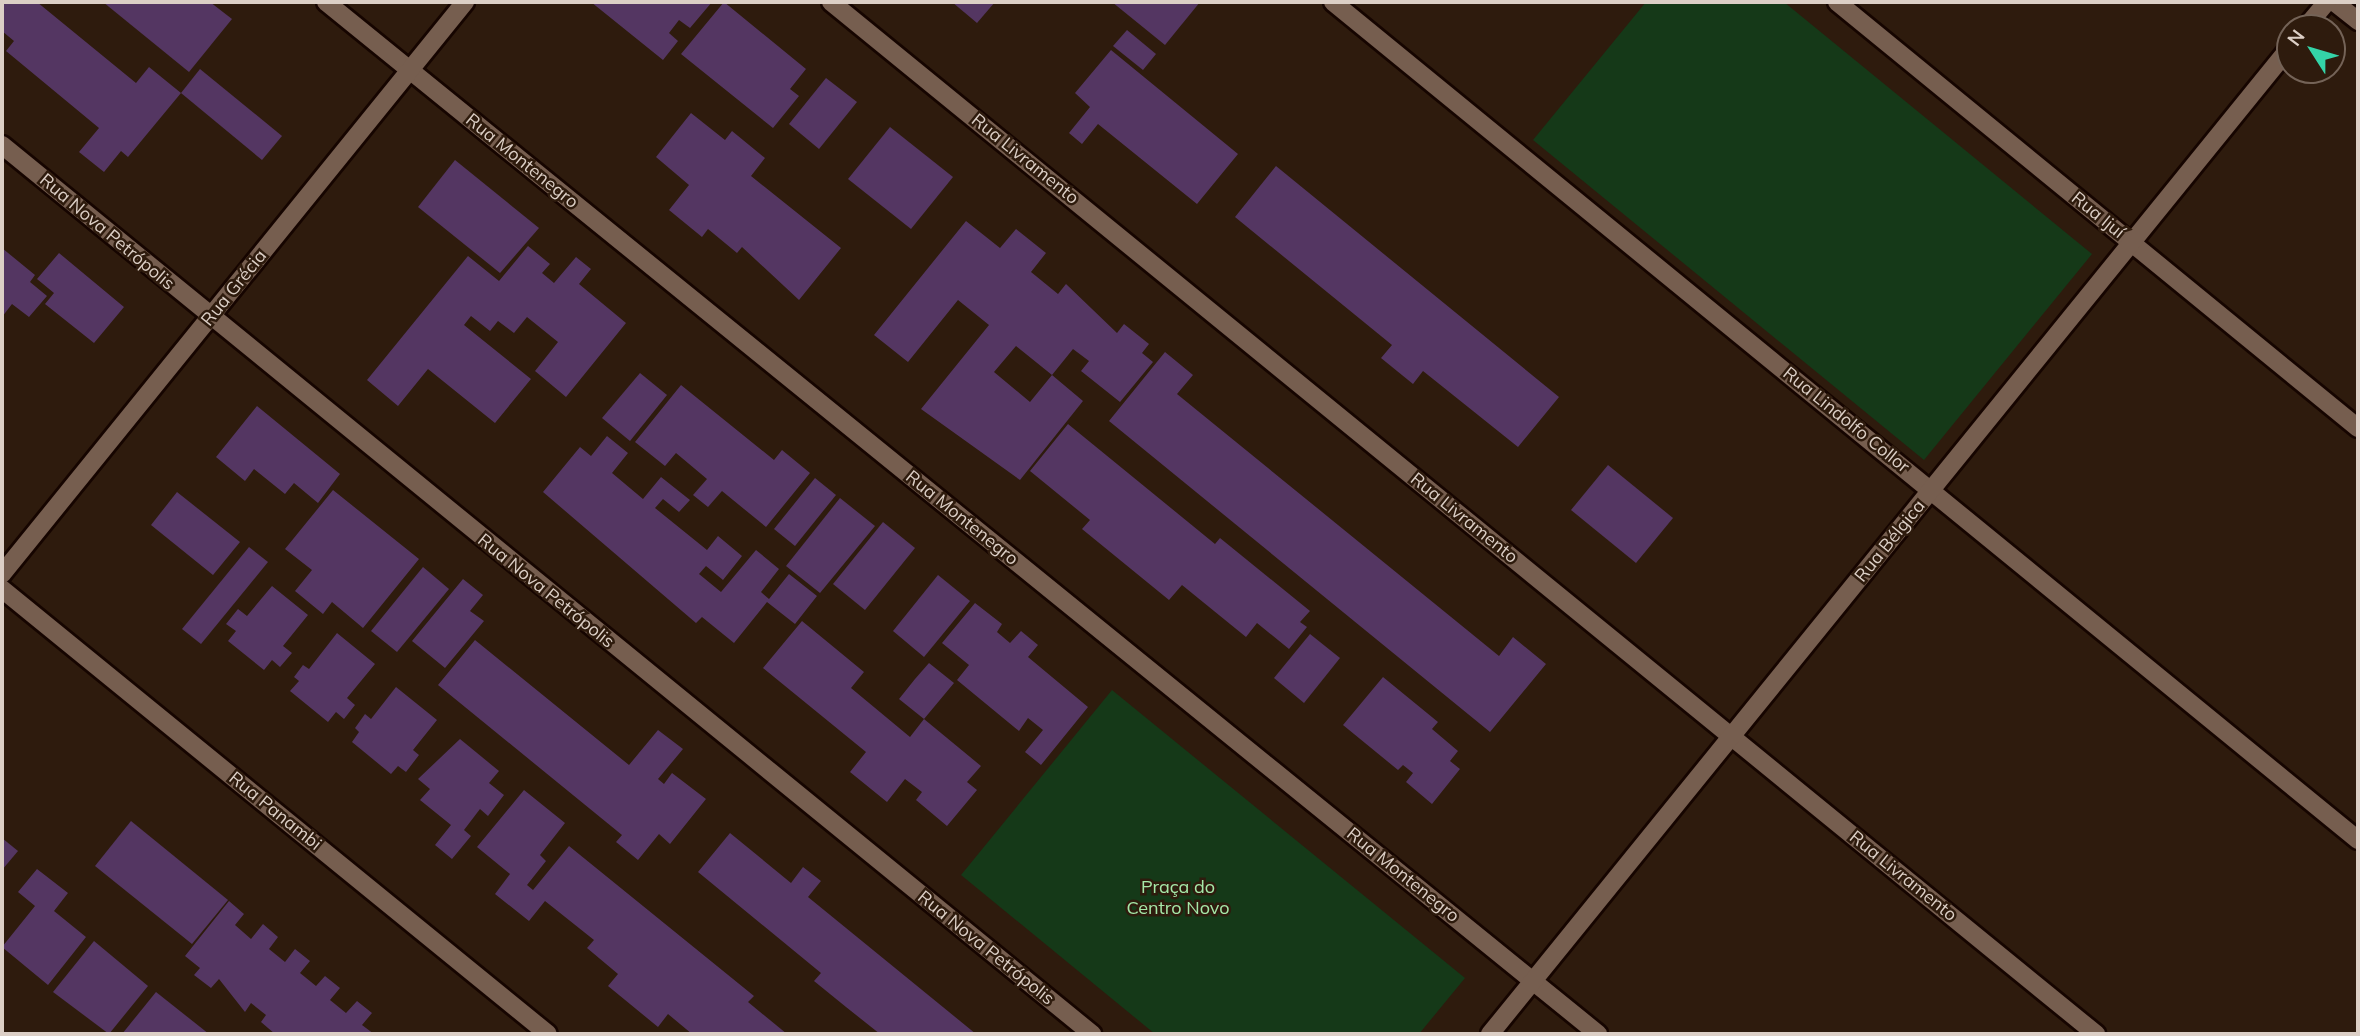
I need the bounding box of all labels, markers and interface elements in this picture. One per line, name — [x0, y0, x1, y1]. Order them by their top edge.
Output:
north arrow — [2276, 14, 2346, 84]
text: N — [2282, 25, 2310, 51]
street label: Rua Montenegro — [461, 109, 583, 213]
street label: Rua Livramento — [967, 109, 1083, 209]
street label: Rua Nova Petrópolis — [35, 169, 179, 295]
street label: Rua Ijuí — [2067, 187, 2129, 243]
street label: Rua Grécia — [197, 246, 271, 330]
street label: Rua Lindolfo Collor — [1778, 362, 1914, 478]
street label: Rua Montenegro — [901, 466, 1023, 570]
street label: Rua Livramento — [1406, 468, 1522, 568]
street label: Rua Bélgica — [1850, 496, 1930, 586]
street label: Rua Nova Petrópolis — [473, 529, 619, 653]
street label: Rua Panambi — [224, 767, 326, 855]
street label: Rua Montenegro — [1342, 823, 1464, 927]
street label: Rua Livramento — [1845, 826, 1961, 926]
park label: Praça do Centro Novo — [1126, 877, 1230, 920]
street label: Rua Nova Petrópolis — [913, 886, 1059, 1010]

